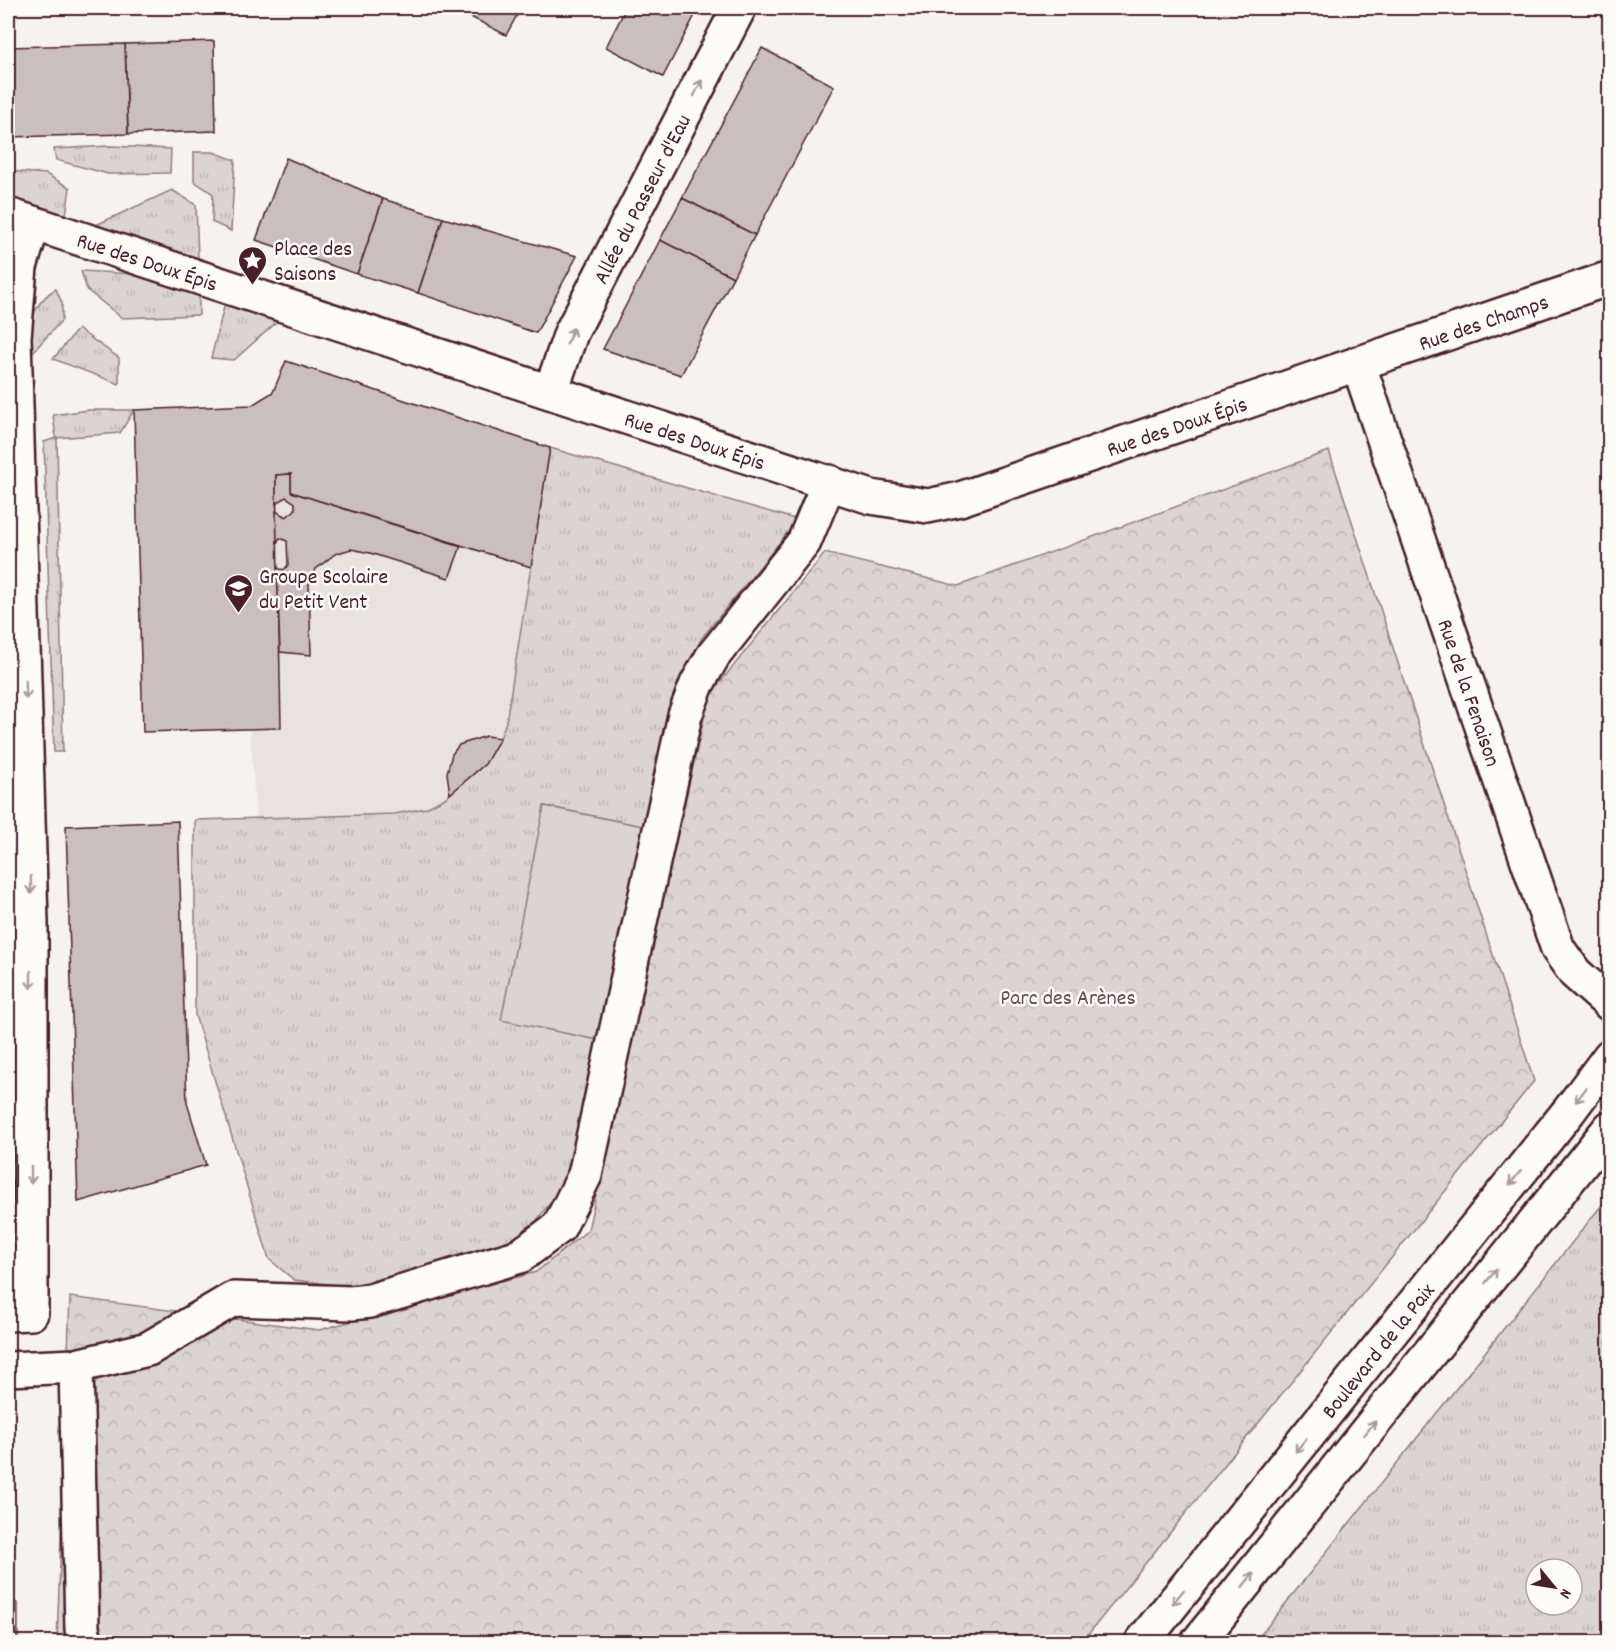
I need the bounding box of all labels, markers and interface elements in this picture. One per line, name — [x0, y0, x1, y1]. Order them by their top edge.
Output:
one-way arrow — [692, 79, 704, 97]
street label: Allée du Passeur d'Eau — [587, 110, 701, 290]
street label: Rue des Doux Épis — [72, 226, 221, 301]
place label: Place des Saisons — [274, 235, 352, 291]
place icon: Place des Saisons — [237, 244, 269, 286]
street label: Rue des Champs — [1415, 288, 1553, 361]
one-way arrow — [565, 327, 576, 346]
street label: Rue des Doux Épis — [1103, 390, 1252, 467]
street label: Rue des Doux Épis — [620, 405, 769, 480]
place label: Groupe Scolaire du Petit Vent — [259, 563, 388, 619]
school or university icon: Groupe Scolaire du Petit Vent — [222, 572, 254, 614]
street label: Rue de la Fenaison — [1428, 616, 1507, 771]
one-way arrow — [20, 679, 32, 699]
one-way arrow — [25, 874, 36, 894]
one-way arrow — [25, 970, 37, 990]
park label: Parc des Arènes — [1000, 984, 1136, 1015]
one-way arrow — [1575, 1086, 1587, 1102]
one-way arrow — [25, 1165, 37, 1185]
one-way arrow — [1508, 1170, 1521, 1186]
one-way arrow — [1485, 1268, 1498, 1284]
street label: Boulevard de la Paix — [1316, 1278, 1444, 1426]
one-way arrow — [1363, 1420, 1376, 1436]
one-way arrow — [1294, 1437, 1307, 1453]
north arrow — [1524, 1557, 1584, 1617]
one-way arrow — [1241, 1573, 1254, 1589]
text: N — [1553, 1584, 1577, 1603]
one-way arrow — [1172, 1589, 1185, 1605]

